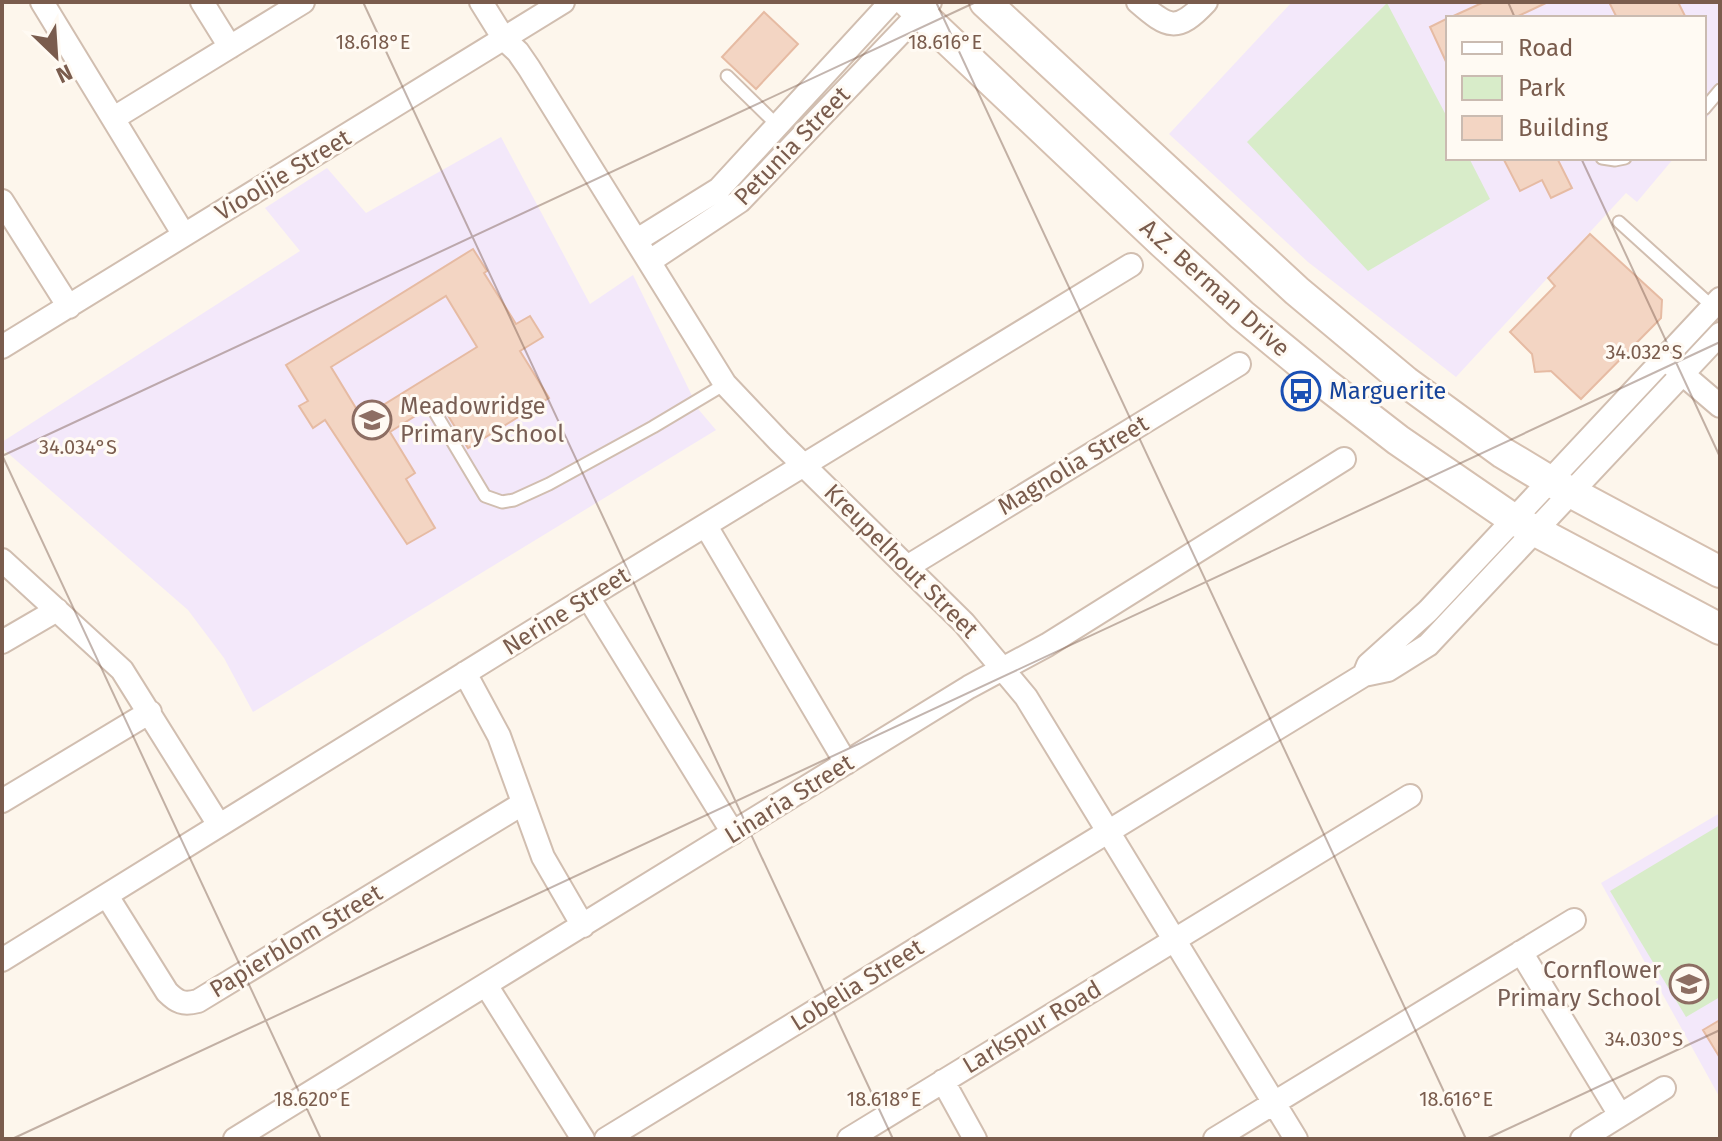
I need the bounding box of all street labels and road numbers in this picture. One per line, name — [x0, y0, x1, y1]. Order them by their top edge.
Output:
street label: Petunia Street — [728, 81, 856, 211]
street label: Viooljie Street — [210, 123, 356, 226]
street label: A.Z. Berman Drive — [1134, 213, 1296, 363]
street label: Magnolia Street — [993, 409, 1154, 521]
street label: Kreupelhout Street — [818, 478, 984, 644]
street label: Nerine Street — [497, 561, 635, 661]
street label: Linaria Street — [720, 748, 859, 850]
street label: Papierblom Street — [205, 878, 388, 1004]
street label: Lobelia Street — [786, 933, 929, 1037]
street label: Larkspur Road — [958, 975, 1106, 1079]

